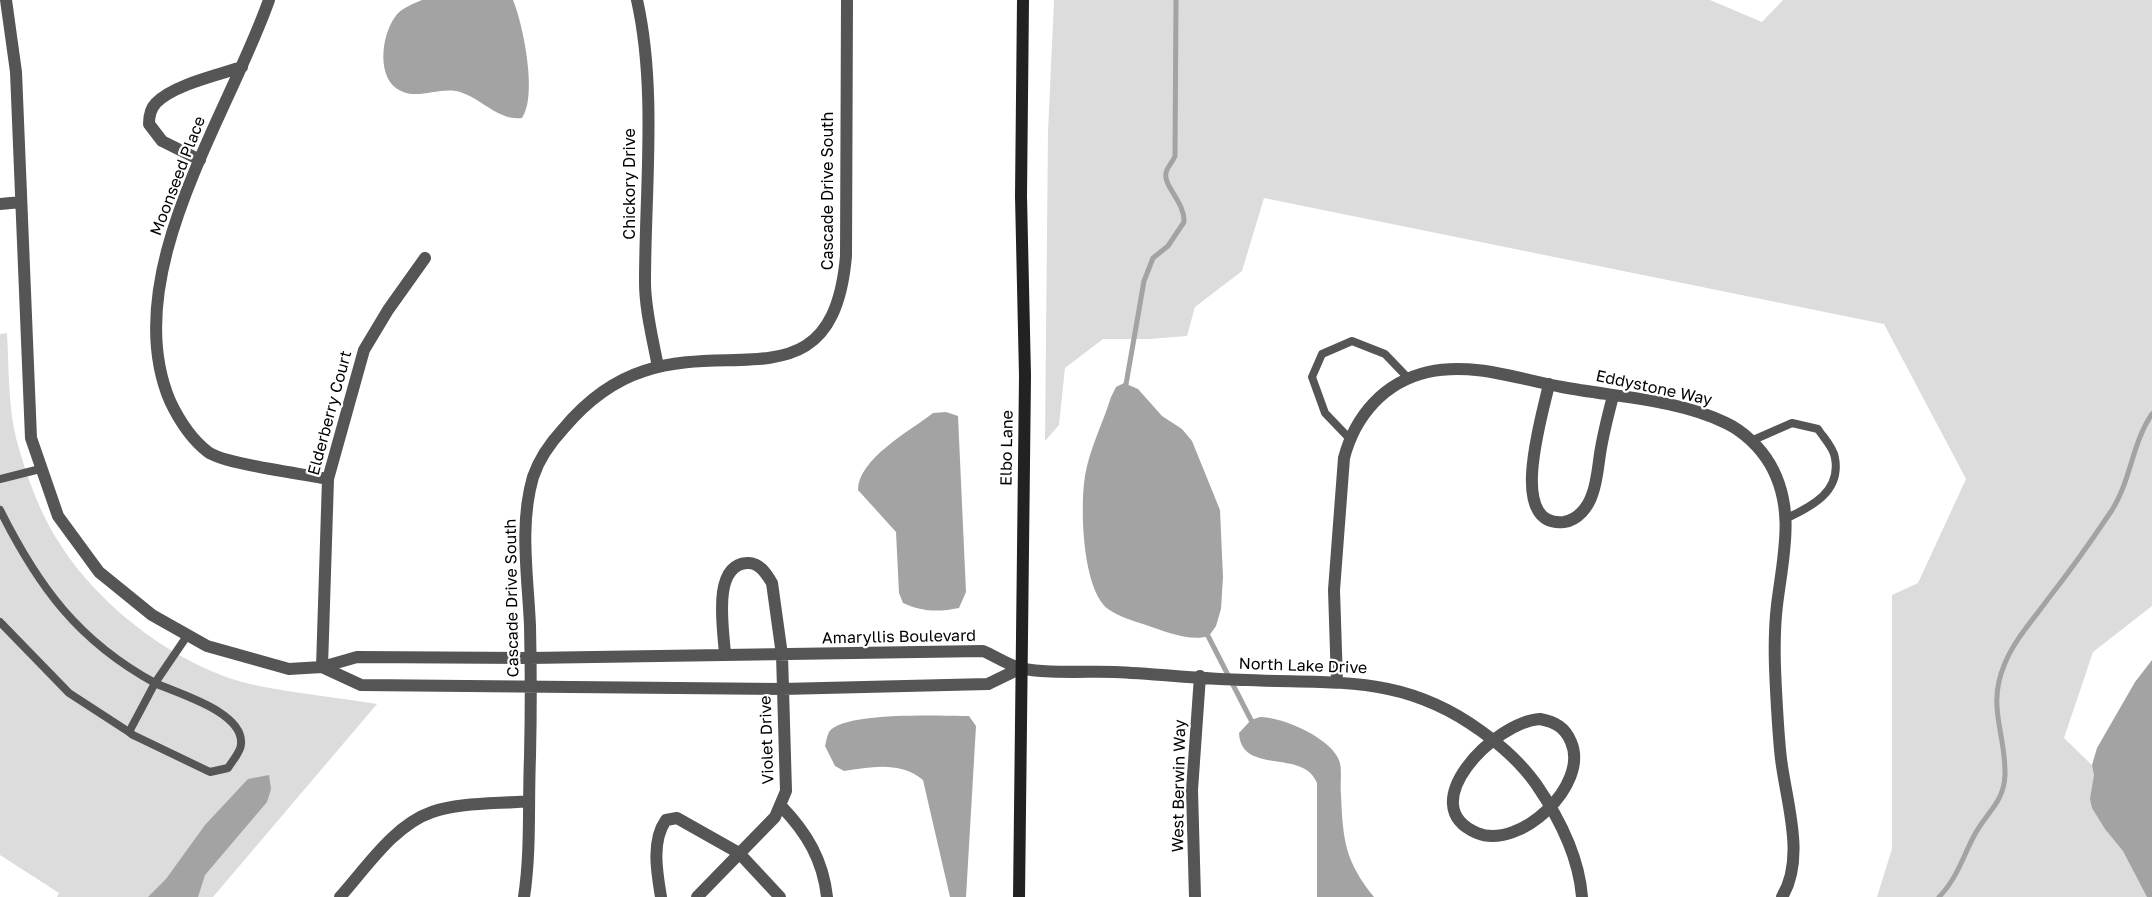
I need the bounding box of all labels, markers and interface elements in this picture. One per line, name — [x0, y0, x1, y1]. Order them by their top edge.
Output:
street label: Cascade Drive South — [818, 112, 838, 270]
street label: Moonseed Place — [146, 114, 210, 238]
street label: Chickory Drive — [620, 128, 640, 240]
street label: Elderberry Court — [304, 349, 356, 477]
street label: Eddystone Way — [1594, 366, 1714, 410]
street label: Elbo Lane — [997, 410, 1017, 486]
street label: Cascade Drive South — [501, 519, 523, 677]
street label: Amaryllis Boulevard — [822, 626, 976, 648]
street label: North Lake Drive — [1238, 654, 1368, 678]
street label: Violet Drive — [756, 695, 778, 785]
street label: West Berwin Way — [1168, 719, 1190, 853]

